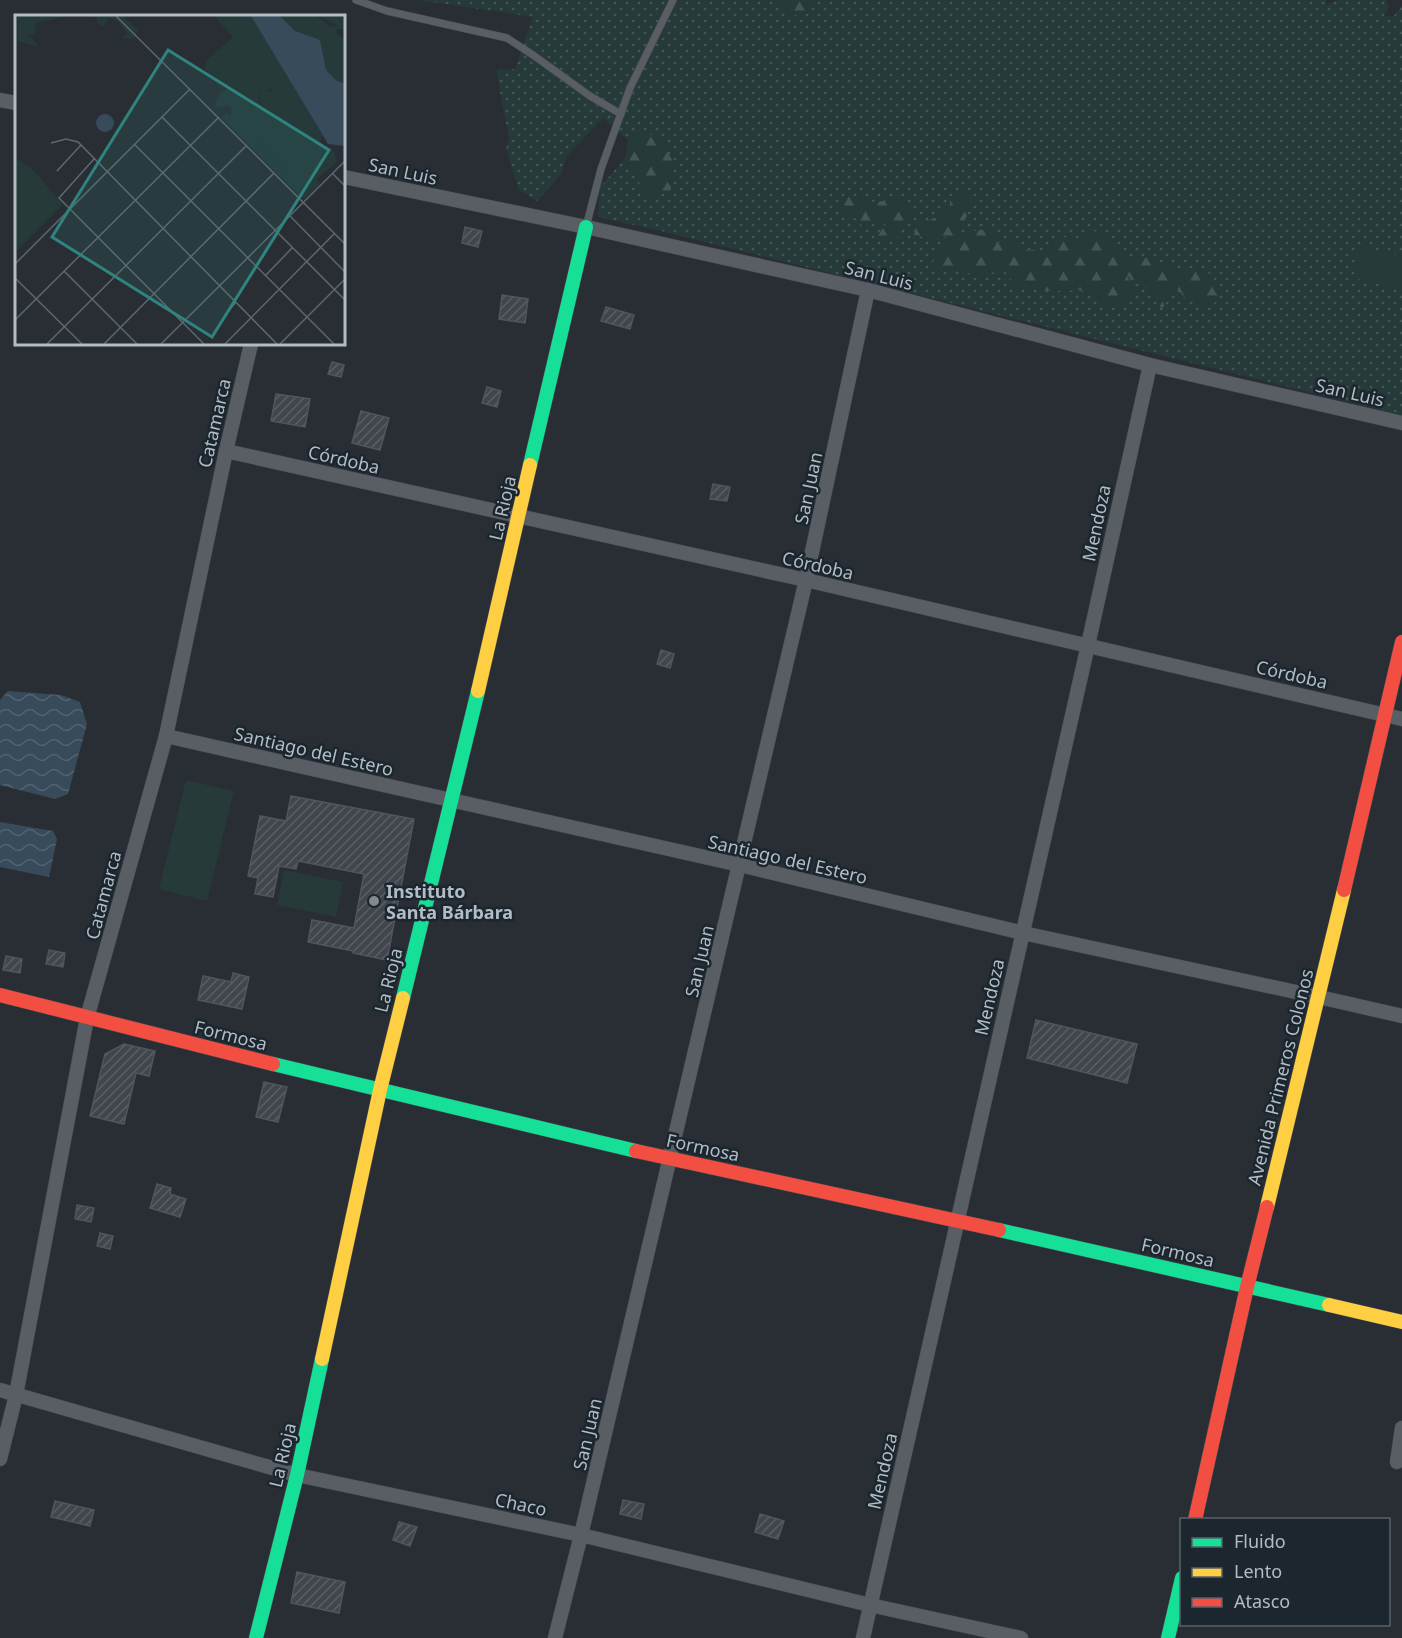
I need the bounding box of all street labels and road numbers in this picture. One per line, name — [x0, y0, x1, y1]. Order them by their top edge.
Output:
street label: San Luis — [366, 152, 440, 190]
street label: San Luis — [842, 255, 916, 295]
street label: San Luis — [1313, 372, 1387, 412]
street label: Catamarca — [192, 376, 236, 470]
street label: Córdoba — [306, 439, 382, 479]
street label: San Juan — [789, 450, 827, 526]
street label: La Rioja — [483, 473, 521, 543]
street label: Mendoza — [1076, 482, 1116, 564]
street label: Córdoba — [780, 545, 856, 585]
street label: Córdoba — [1254, 654, 1330, 694]
street label: Santiago del Estero — [232, 721, 396, 781]
street label: Santiago del Estero — [706, 829, 870, 889]
street label: Catamarca — [80, 848, 126, 942]
street label: San Juan — [679, 923, 719, 999]
street label: La Rioja — [368, 945, 408, 1015]
street label: Mendoza — [969, 956, 1009, 1038]
street label: Avenida Primeros Colonos — [1241, 966, 1319, 1188]
street label: Formosa — [192, 1014, 270, 1056]
street label: Formosa — [664, 1128, 742, 1166]
street label: Formosa — [1139, 1232, 1217, 1272]
street label: San Juan — [567, 1396, 607, 1472]
street label: La Rioja — [263, 1420, 301, 1490]
street label: Mendoza — [862, 1430, 902, 1512]
street label: Chaco — [493, 1487, 549, 1521]

